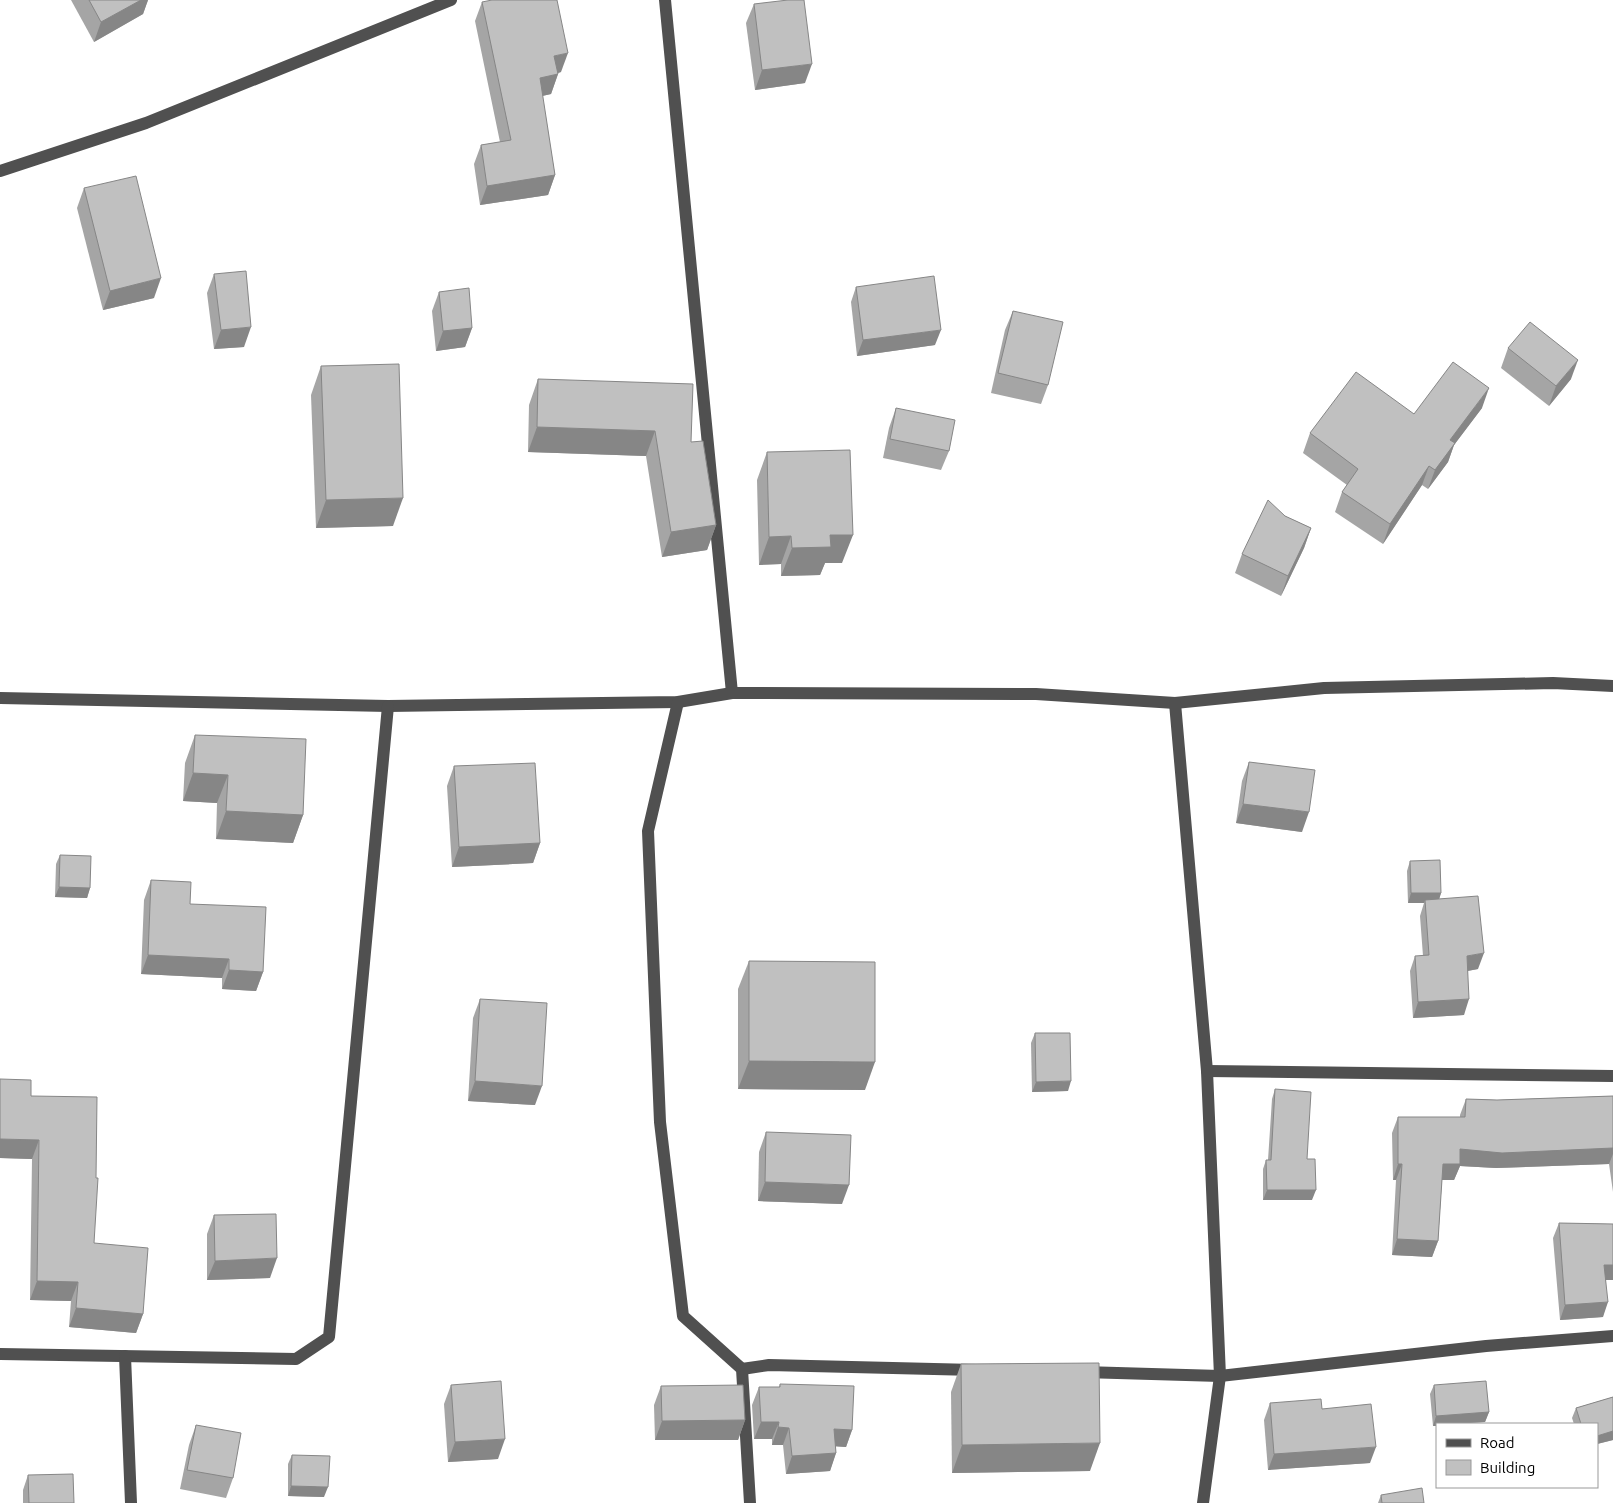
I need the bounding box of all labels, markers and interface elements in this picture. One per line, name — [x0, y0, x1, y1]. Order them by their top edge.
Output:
legend — [1436, 1423, 1598, 1488]
text: Road — [1480, 1434, 1515, 1451]
text: Building — [1480, 1459, 1535, 1476]

